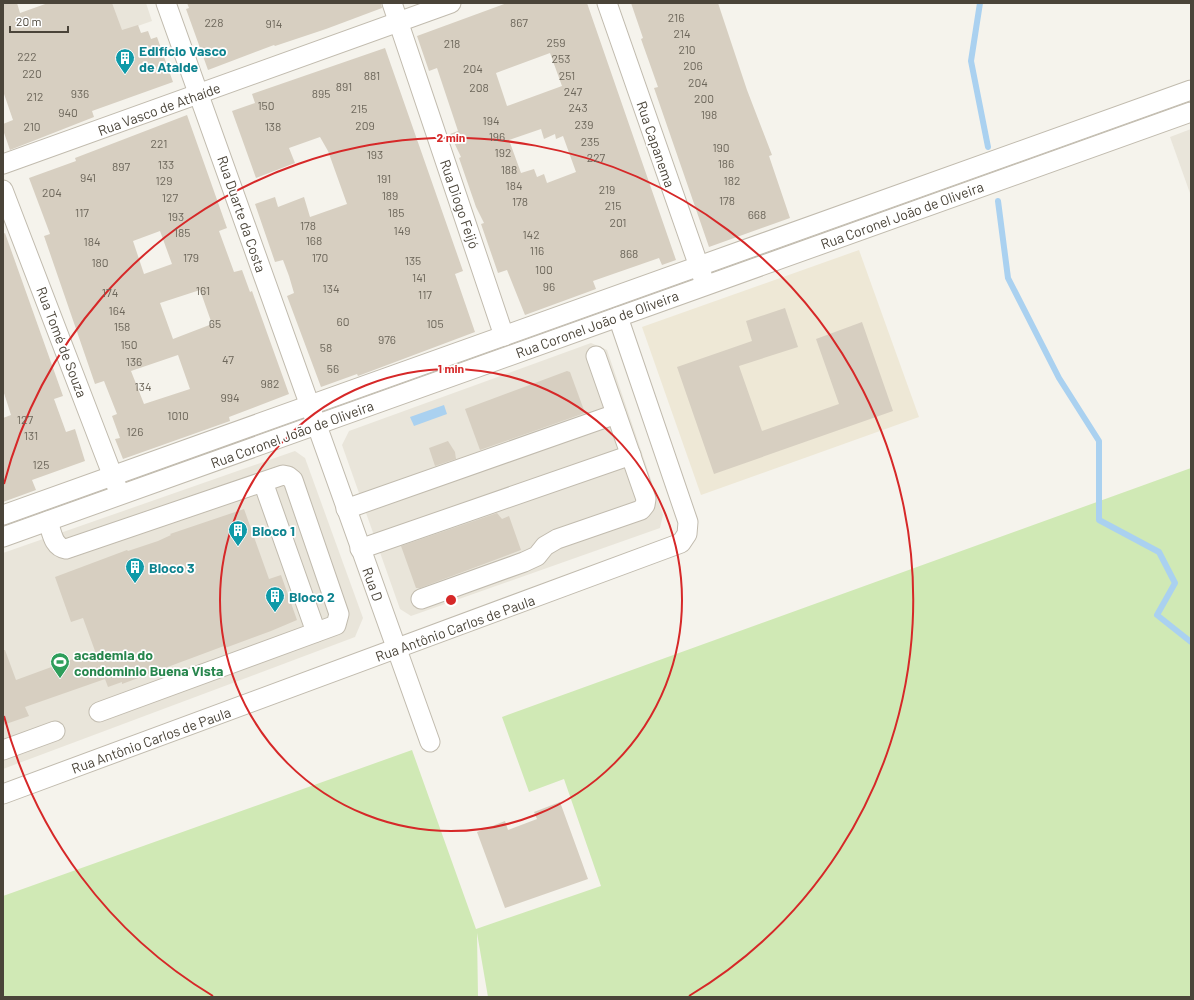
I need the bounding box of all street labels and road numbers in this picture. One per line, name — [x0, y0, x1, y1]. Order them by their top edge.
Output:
street label: Rua Vasco de Athaíde — [95, 79, 223, 139]
street label: Rua Capanema — [633, 99, 679, 189]
street label: Rua Duarte da Costa — [214, 153, 270, 275]
street label: Rua Diogo Feijó — [437, 157, 483, 251]
street label: Rua Coronel João de Oliveira — [818, 178, 986, 252]
street label: Rua Tomé de Souza — [33, 284, 91, 400]
street label: Rua Coronel João de Oliveira — [513, 287, 681, 361]
street label: Rua Coronel João de Oliveira — [208, 397, 376, 471]
street label: Rua D — [359, 565, 387, 603]
street label: Rua Antônio Carlos de Paula — [373, 591, 537, 665]
street label: Rua Antônio Carlos de Paula — [69, 703, 233, 777]

